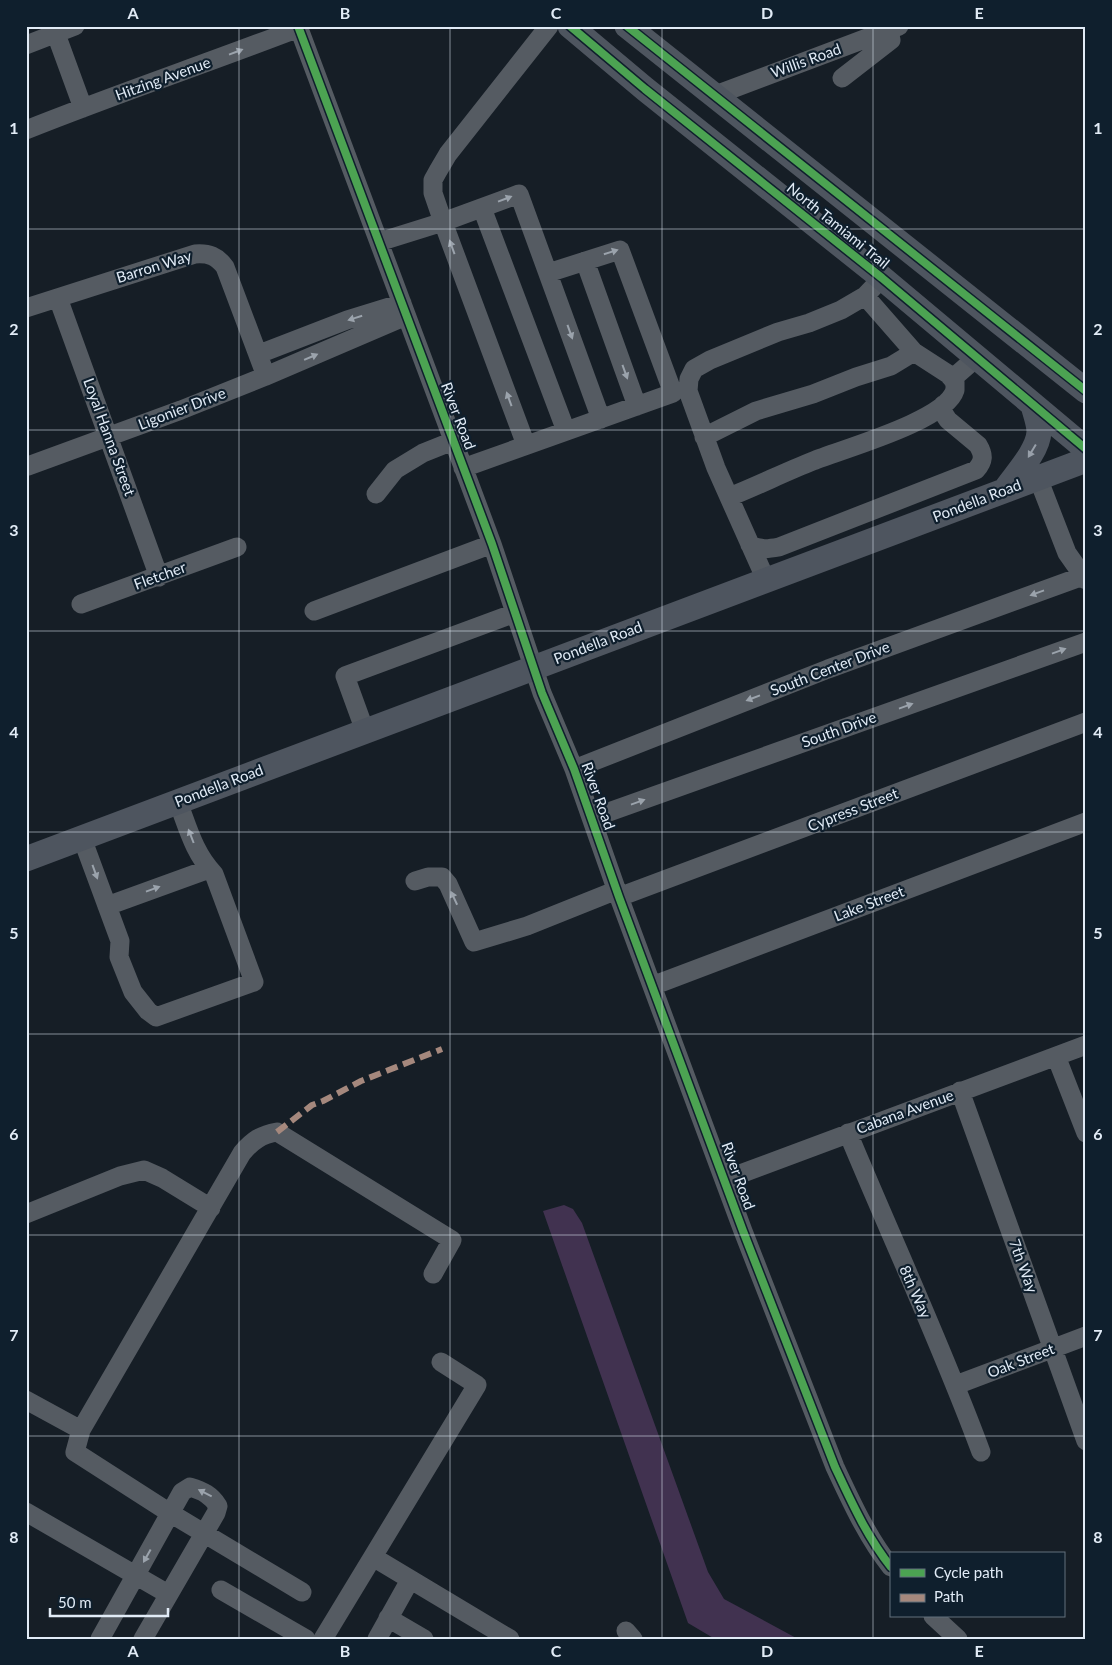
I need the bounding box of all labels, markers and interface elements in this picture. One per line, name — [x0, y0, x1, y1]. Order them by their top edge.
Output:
text: A — [126, 3, 139, 22]
text: B — [340, 3, 350, 22]
text: C — [551, 3, 562, 22]
text: D — [761, 3, 773, 22]
text: E — [974, 3, 984, 22]
street label: Willis Road — [768, 39, 843, 81]
one-way arrow — [229, 48, 244, 56]
street label: Hitzing Avenue — [113, 53, 213, 104]
text: 1 — [9, 118, 19, 137]
text: 1 — [1093, 118, 1103, 137]
street label: North Tamiami Trail — [784, 178, 894, 272]
one-way arrow — [498, 195, 513, 203]
one-way arrow — [448, 239, 456, 254]
street label: Barron Way — [114, 246, 194, 286]
one-way arrow — [604, 248, 619, 256]
one-way arrow — [347, 314, 362, 322]
text: 2 — [9, 319, 19, 338]
text: 2 — [1093, 319, 1103, 338]
one-way arrow — [566, 325, 574, 340]
one-way arrow — [304, 352, 318, 360]
one-way arrow — [622, 365, 629, 380]
street label: Loyal Hanna Street — [80, 375, 140, 499]
street label: River Road — [438, 379, 480, 452]
street label: Ligonier Drive — [135, 383, 228, 433]
one-way arrow — [505, 392, 512, 407]
one-way arrow — [1028, 444, 1037, 457]
street label: Pondella Road — [930, 475, 1023, 525]
text: 3 — [9, 520, 19, 539]
text: 3 — [1093, 520, 1103, 539]
street label: Fletcher — [131, 557, 189, 593]
one-way arrow — [1029, 589, 1044, 597]
street label: Pondella Road — [551, 617, 644, 667]
street label: South Center Drive — [767, 637, 892, 699]
one-way arrow — [1052, 647, 1067, 655]
one-way arrow — [746, 695, 761, 703]
one-way arrow — [899, 702, 914, 710]
street label: South Drive — [799, 707, 879, 751]
text: 4 — [9, 722, 19, 741]
text: 4 — [1093, 722, 1103, 741]
street label: River Road — [578, 759, 619, 832]
street label: Pondella Road — [172, 760, 265, 810]
street label: Cypress Street — [805, 783, 901, 835]
one-way arrow — [630, 798, 645, 805]
one-way arrow — [187, 829, 194, 844]
one-way arrow — [91, 865, 99, 880]
street label: Lake Street — [831, 881, 907, 925]
one-way arrow — [146, 885, 161, 893]
one-way arrow — [450, 891, 458, 905]
text: 5 — [9, 923, 19, 942]
text: 5 — [1093, 923, 1103, 942]
street label: Cabana Avenue — [854, 1085, 956, 1137]
text: 6 — [9, 1124, 19, 1143]
text: 6 — [1093, 1124, 1103, 1143]
street label: River Road — [718, 1139, 759, 1212]
street label: 7th Way — [1006, 1236, 1042, 1295]
street label: 8th Way — [896, 1262, 936, 1321]
text: 7 — [9, 1325, 19, 1344]
text: 7 — [1093, 1325, 1103, 1344]
street label: Oak Street — [985, 1339, 1057, 1381]
one-way arrow — [197, 1489, 212, 1497]
text: 8 — [9, 1527, 19, 1546]
text: 8 — [1093, 1527, 1103, 1546]
one-way arrow — [142, 1549, 151, 1562]
legend — [890, 1552, 1064, 1618]
text: Cycle path — [934, 1563, 1003, 1581]
scale bar — [50, 1585, 168, 1617]
text: Path — [934, 1587, 964, 1605]
text: 50 m — [58, 1593, 92, 1611]
text: A — [126, 1641, 139, 1660]
text: B — [340, 1641, 350, 1660]
text: C — [551, 1641, 562, 1660]
text: D — [761, 1641, 773, 1660]
text: E — [974, 1641, 984, 1660]

